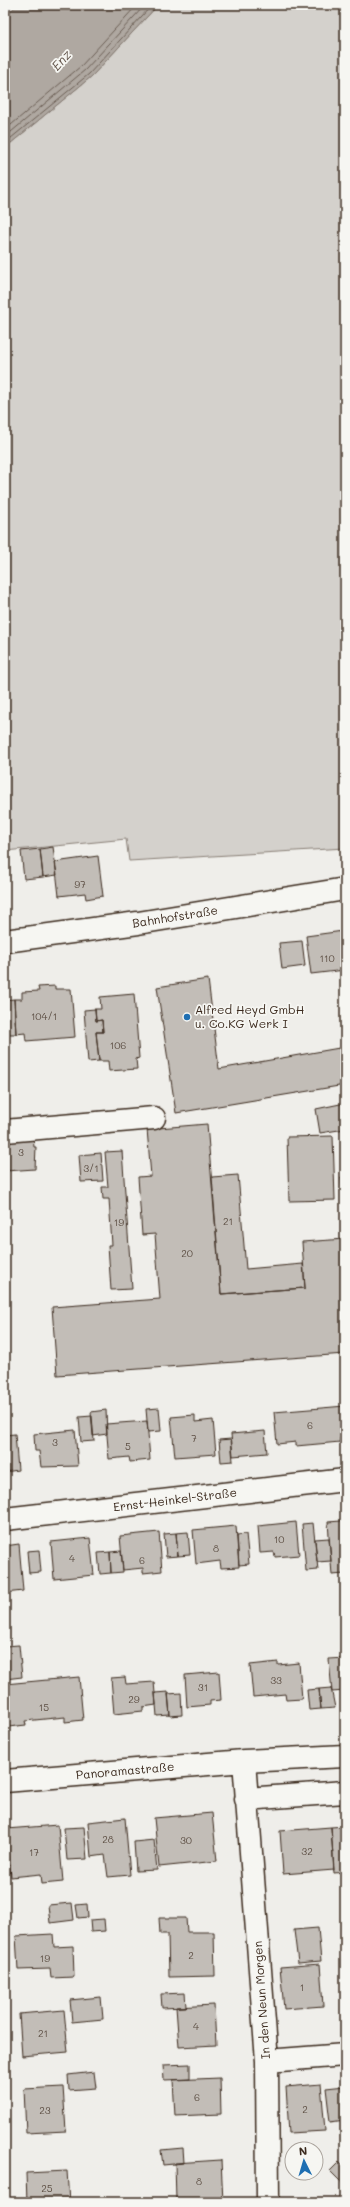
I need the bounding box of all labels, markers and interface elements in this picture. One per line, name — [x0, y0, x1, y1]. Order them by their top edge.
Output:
water label: Enz — [47, 45, 75, 73]
house number: 97 — [74, 877, 86, 891]
street label: Bahnhofstraße — [131, 901, 219, 931]
house number: 110 — [319, 951, 335, 965]
place label: Alfred Heyd GmbH u. Co.KG Werk I — [195, 1001, 304, 1031]
house number: 104/1 — [31, 1009, 57, 1023]
marker: Alfred Heyd GmbH u. Co.KG Werk I — [182, 1012, 192, 1022]
house number: 106 — [110, 1038, 126, 1052]
house number: 3 — [18, 1145, 24, 1159]
house number: 3/1 — [83, 1161, 99, 1175]
house number: 21 — [223, 1214, 233, 1228]
house number: 19 — [114, 1215, 124, 1229]
house number: 20 — [181, 1246, 193, 1260]
house number: 6 — [307, 1418, 313, 1432]
house number: 7 — [191, 1431, 197, 1445]
house number: 3 — [52, 1435, 58, 1449]
house number: 5 — [125, 1439, 131, 1453]
street label: Ernst-Heinkel-Straße — [112, 1483, 238, 1515]
house number: 10 — [274, 1532, 284, 1546]
house number: 8 — [213, 1541, 219, 1555]
house number: 4 — [69, 1551, 75, 1565]
house number: 6 — [139, 1553, 145, 1567]
house number: 33 — [270, 1673, 282, 1687]
house number: 31 — [198, 1680, 208, 1694]
house number: 29 — [128, 1692, 140, 1706]
house number: 15 — [39, 1700, 49, 1714]
street label: Panoramastraße — [75, 1758, 175, 1782]
house number: 28 — [102, 1832, 114, 1846]
house number: 30 — [180, 1833, 192, 1847]
house number: 32 — [301, 1844, 313, 1858]
house number: 17 — [29, 1845, 39, 1859]
street label: In den Neun Morgen — [249, 1940, 273, 2060]
house number: 2 — [188, 1948, 194, 1962]
house number: 19 — [40, 1951, 50, 1965]
house number: 1 — [300, 1980, 304, 1994]
house number: 4 — [193, 2019, 199, 2033]
house number: 21 — [38, 2026, 48, 2040]
house number: 6 — [194, 2090, 200, 2104]
house number: 2 — [302, 2102, 308, 2116]
house number: 23 — [39, 2103, 51, 2117]
north arrow — [284, 2141, 324, 2181]
text: N — [298, 2143, 308, 2158]
house number: 8 — [196, 2174, 202, 2188]
house number: 25 — [41, 2181, 53, 2195]

